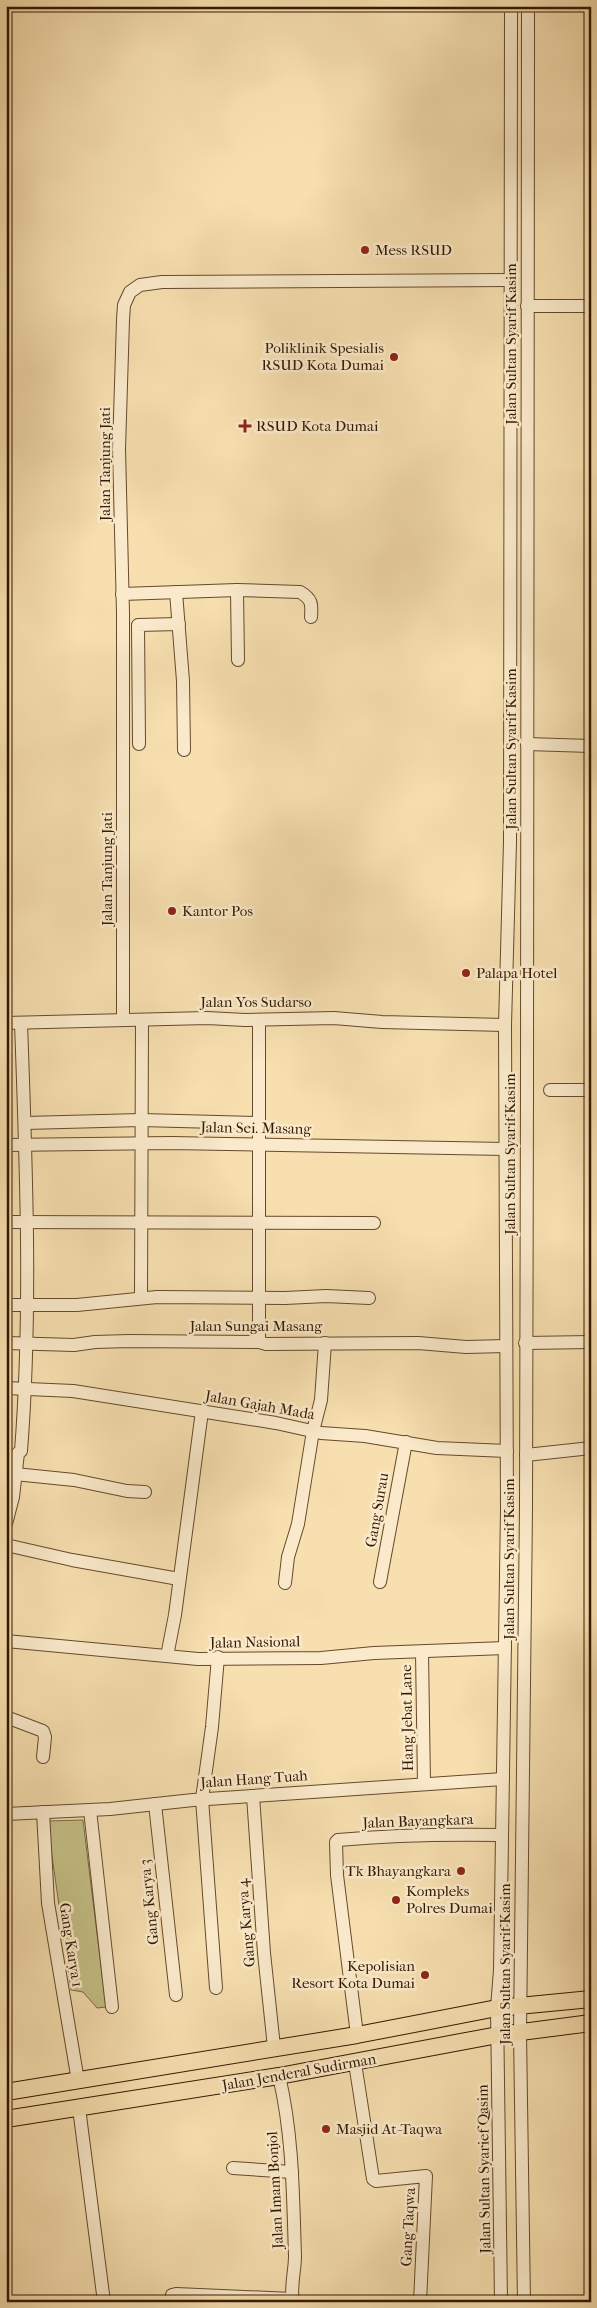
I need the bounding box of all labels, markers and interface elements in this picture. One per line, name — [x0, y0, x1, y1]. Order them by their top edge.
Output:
place label: Mess RSUD — [375, 241, 452, 259]
marker: Mess RSUD — [359, 244, 371, 256]
street label: Jalan Sultan Syarif Kasim — [502, 263, 520, 426]
place label: Poliklinik Spesialis RSUD Kota Dumai — [262, 339, 385, 374]
marker: Poliklinik Spesialis RSUD Kota Dumai — [388, 351, 400, 363]
street label: Jalan Tanjung Jati — [96, 406, 114, 522]
place label: RSUD Kota Dumai — [256, 417, 379, 435]
marker: RSUD Kota Dumai — [238, 419, 252, 433]
street label: Jalan Sultan Syarif Kasim — [502, 668, 520, 831]
street label: Jalan Tanjung Jati — [98, 811, 116, 927]
place label: Kantor Pos — [182, 902, 253, 920]
marker: Kantor Pos — [166, 905, 178, 917]
place label: Palapa Hotel — [476, 964, 557, 982]
marker: Palapa Hotel — [460, 967, 472, 979]
street label: Jalan Yos Sudarso — [199, 993, 312, 1011]
street label: Jalan Sultan Syarif Kasim — [501, 1073, 519, 1236]
street label: Jalan Sei. Masang — [199, 1118, 313, 1138]
street label: Jalan Sungai Masang — [189, 1317, 323, 1335]
street label: Jalan Gajah Mada — [203, 1386, 317, 1424]
street label: Gang Surau — [362, 1471, 392, 1549]
street label: Jalan Sultan Syarif Kasim — [500, 1478, 518, 1641]
street label: Jalan Nasional — [209, 1632, 300, 1652]
street label: Hang Jebat Lane — [397, 1664, 417, 1772]
street label: Jalan Hang Tuah — [199, 1766, 309, 1792]
street label: Jalan Bayangkara — [361, 1810, 475, 1832]
street label: Gang Karya 3 — [136, 1858, 162, 1946]
place label: Tk Bhayangkara — [346, 1862, 452, 1880]
marker: Tk Bhayangkara — [455, 1865, 467, 1877]
street label: Gang Karya 4 — [233, 1877, 259, 1968]
place label: Kompleks Polres Dumai — [406, 1882, 493, 1917]
street label: Jalan Sultan Syarif Kasim — [496, 1883, 514, 2046]
marker: Kompleks Polres Dumai — [390, 1894, 402, 1906]
street label: Gang Karya 1 — [55, 1902, 87, 1988]
place label: Kepolisian Resort Kota Dumai — [291, 1957, 416, 1992]
marker: Kepolisian Resort Kota Dumai — [419, 1969, 431, 1981]
street label: Jalan Jenderal Sudirman — [220, 2050, 378, 2095]
street label: Jalan Sultan Syarief Qasim — [474, 2084, 494, 2255]
place label: Masjid At-Taqwa — [336, 2120, 443, 2138]
marker: Masjid At-Taqwa — [320, 2123, 332, 2135]
street label: Jalan Imam Bonjol — [263, 2131, 287, 2250]
street label: Gang Taqwa — [397, 2186, 419, 2267]

